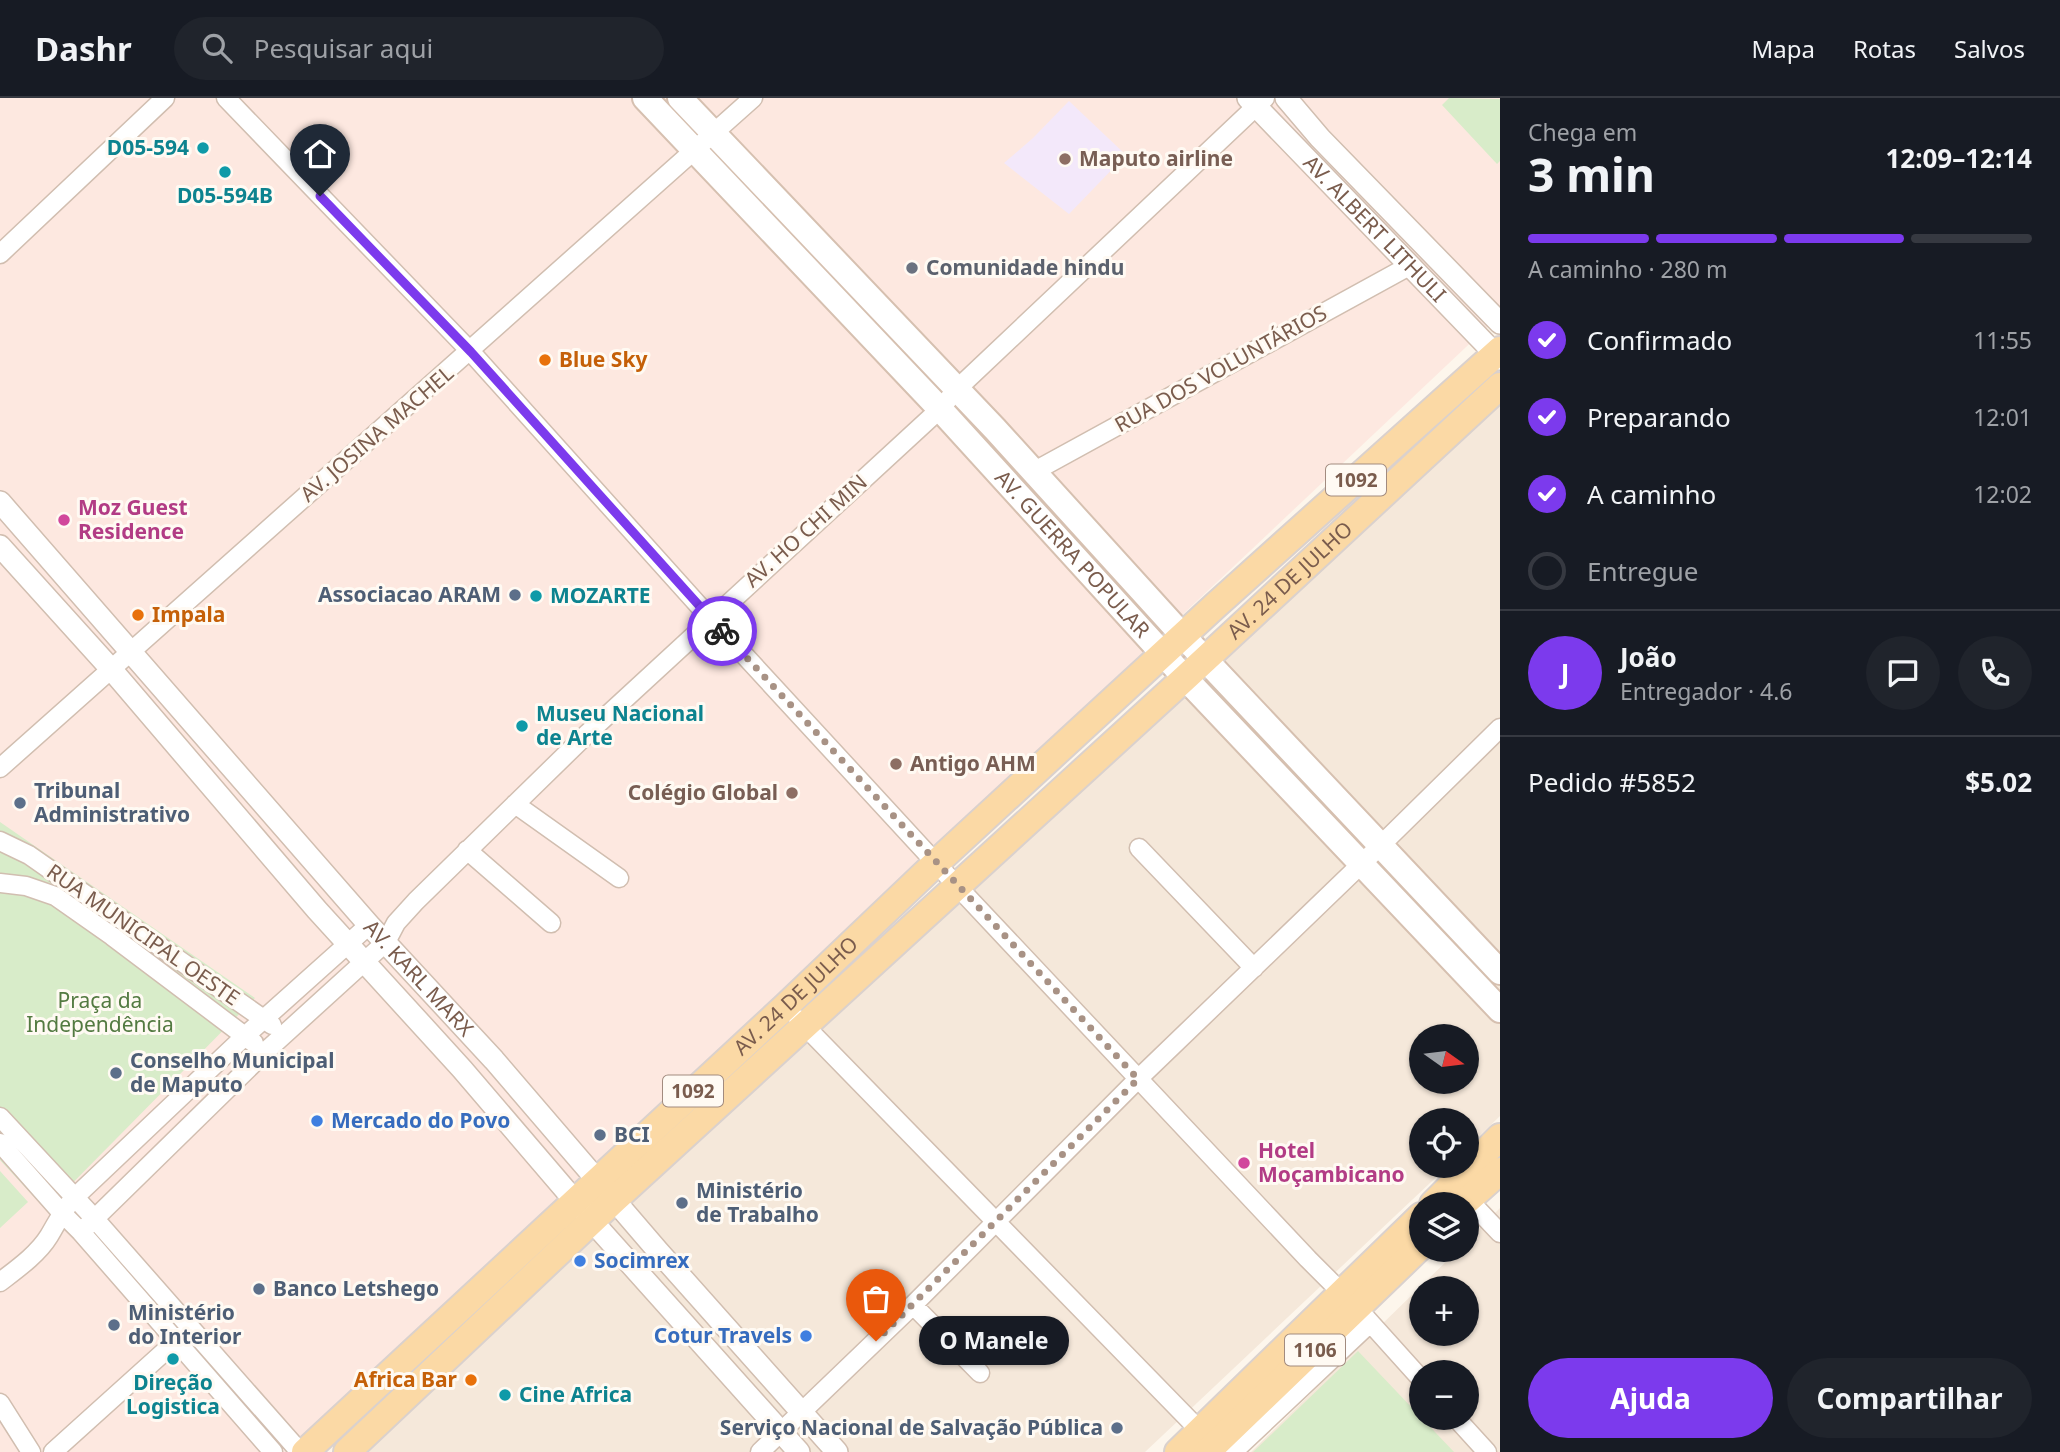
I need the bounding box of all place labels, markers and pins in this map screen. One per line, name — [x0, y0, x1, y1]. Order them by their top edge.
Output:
pin — [290, 124, 350, 196]
place label: D05-594 — [107, 133, 189, 161]
marker: D05-594 — [195, 140, 211, 156]
place label: Maputo airline — [1079, 144, 1233, 172]
marker: Maputo airline — [1057, 151, 1073, 167]
marker: D05-594B — [217, 164, 233, 180]
place label: D05-594B — [177, 181, 273, 209]
place label: Comunidade hindu — [926, 253, 1124, 281]
marker: Comunidade hindu — [904, 260, 920, 276]
place label: Blue Sky — [559, 345, 647, 373]
marker: Blue Sky — [537, 352, 553, 368]
place label: Moz Guest Residence — [78, 493, 188, 545]
marker: Moz Guest Residence — [56, 512, 72, 528]
place label: Associacao ARAM — [318, 580, 501, 608]
place label: MOZARTE — [550, 581, 651, 609]
marker: Associacao ARAM — [507, 587, 523, 603]
marker: MOZARTE — [528, 588, 544, 604]
place label: Impala — [152, 600, 225, 628]
marker: Impala — [130, 607, 146, 623]
place label: Museu Nacional de Arte — [536, 699, 704, 751]
marker: Museu Nacional de Arte — [514, 718, 530, 734]
place label: Antigo AHM — [910, 749, 1036, 777]
marker: Antigo AHM — [888, 756, 904, 772]
place label: Tribunal Administrativo — [34, 776, 190, 828]
place label: Colégio Global — [628, 778, 778, 806]
marker: Colégio Global — [784, 785, 800, 801]
marker: Tribunal Administrativo — [12, 795, 28, 811]
place label: Conselho Municipal de Maputo — [130, 1046, 334, 1098]
marker: Conselho Municipal de Maputo — [108, 1065, 124, 1081]
place label: Mercado do Povo — [331, 1106, 510, 1134]
marker: Mercado do Povo — [309, 1113, 325, 1129]
place label: BCI — [614, 1120, 650, 1148]
marker: BCI — [592, 1127, 608, 1143]
place label: Hotel Moçambicano — [1258, 1136, 1405, 1188]
marker: Hotel Moçambicano — [1236, 1155, 1252, 1171]
place label: Ministério de Trabalho — [696, 1176, 819, 1228]
marker: Ministério de Trabalho — [674, 1195, 690, 1211]
place label: Socimrex — [594, 1246, 690, 1274]
marker: Socimrex — [572, 1253, 588, 1269]
pin — [846, 1269, 906, 1341]
place label: Banco Letshego — [273, 1274, 439, 1302]
marker: Banco Letshego — [251, 1281, 267, 1297]
place label: Ministério do Interior — [128, 1298, 242, 1350]
callout: O Manele — [918, 1316, 1068, 1366]
marker: Ministério do Interior — [106, 1317, 122, 1333]
place label: Cotur Travels — [654, 1321, 792, 1349]
marker: Cotur Travels — [798, 1328, 814, 1344]
marker: Direção Logistica — [165, 1351, 181, 1367]
place label: Africa Bar — [354, 1365, 458, 1393]
place label: Direção Logistica — [126, 1368, 220, 1420]
marker: Africa Bar — [463, 1372, 479, 1388]
place label: Cine Africa — [519, 1380, 632, 1408]
marker: Cine Africa — [497, 1387, 513, 1403]
place label: Serviço Nacional de Salvação Pública — [720, 1413, 1103, 1441]
marker: Serviço Nacional de Salvação Pública — [1109, 1420, 1125, 1436]

